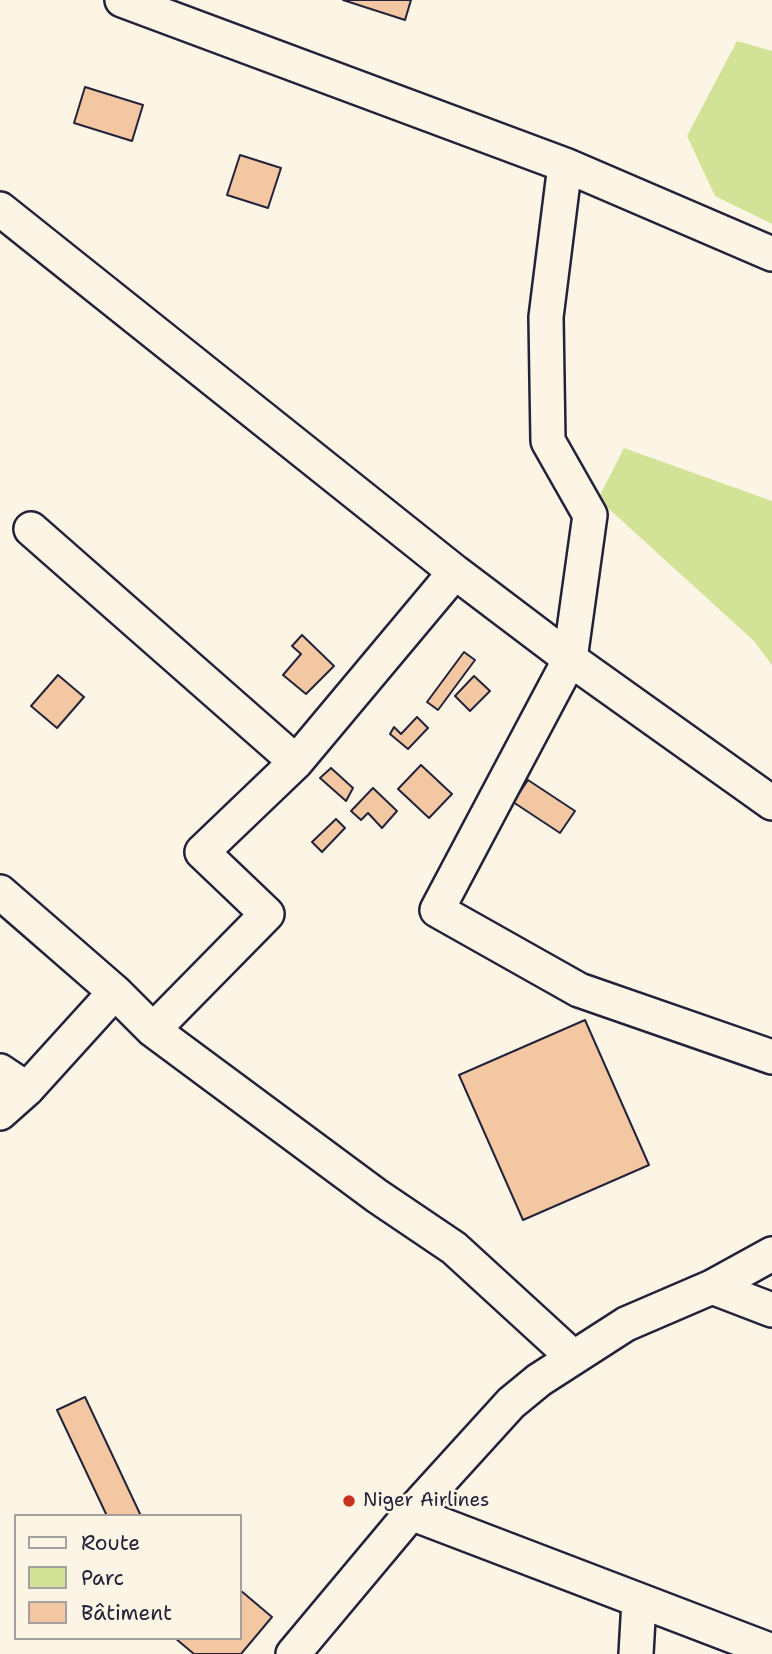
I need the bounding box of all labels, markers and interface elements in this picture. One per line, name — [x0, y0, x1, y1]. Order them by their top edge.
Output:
place label: Niger Airlines — [363, 1490, 489, 1512]
marker: Niger Airlines — [341, 1493, 357, 1509]
legend — [14, 1514, 242, 1640]
text: Route — [81, 1529, 140, 1557]
text: Parc — [81, 1564, 124, 1592]
text: Bâtiment — [81, 1599, 172, 1627]

